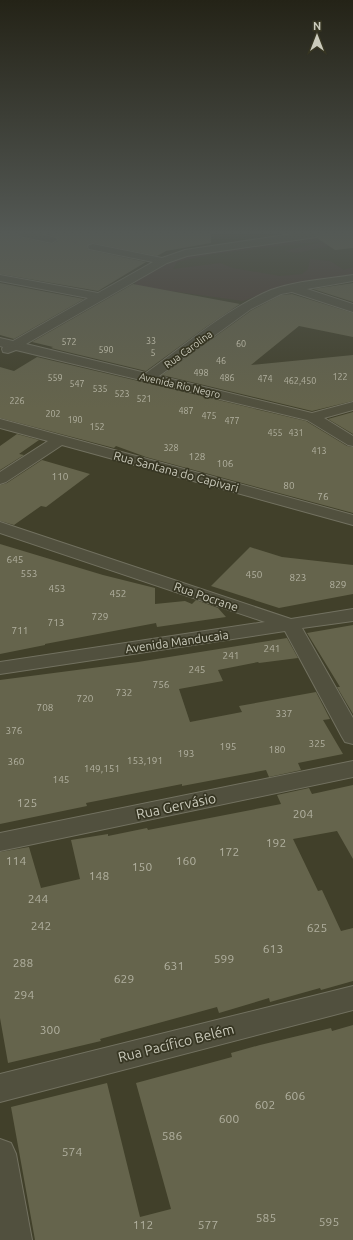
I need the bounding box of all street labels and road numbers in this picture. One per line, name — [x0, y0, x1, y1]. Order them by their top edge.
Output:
street label: Rua Carolina — [162, 328, 214, 370]
street label: Avenida Rio Negro — [138, 371, 222, 400]
street label: Rua Santana do Capivari — [112, 449, 240, 494]
street label: Rua Pocrane — [172, 579, 240, 614]
street label: Avenida Manducaia — [125, 628, 229, 655]
street label: Rua Gervásio — [135, 790, 217, 822]
street label: Rua Pacífico Belém — [116, 1021, 236, 1065]

